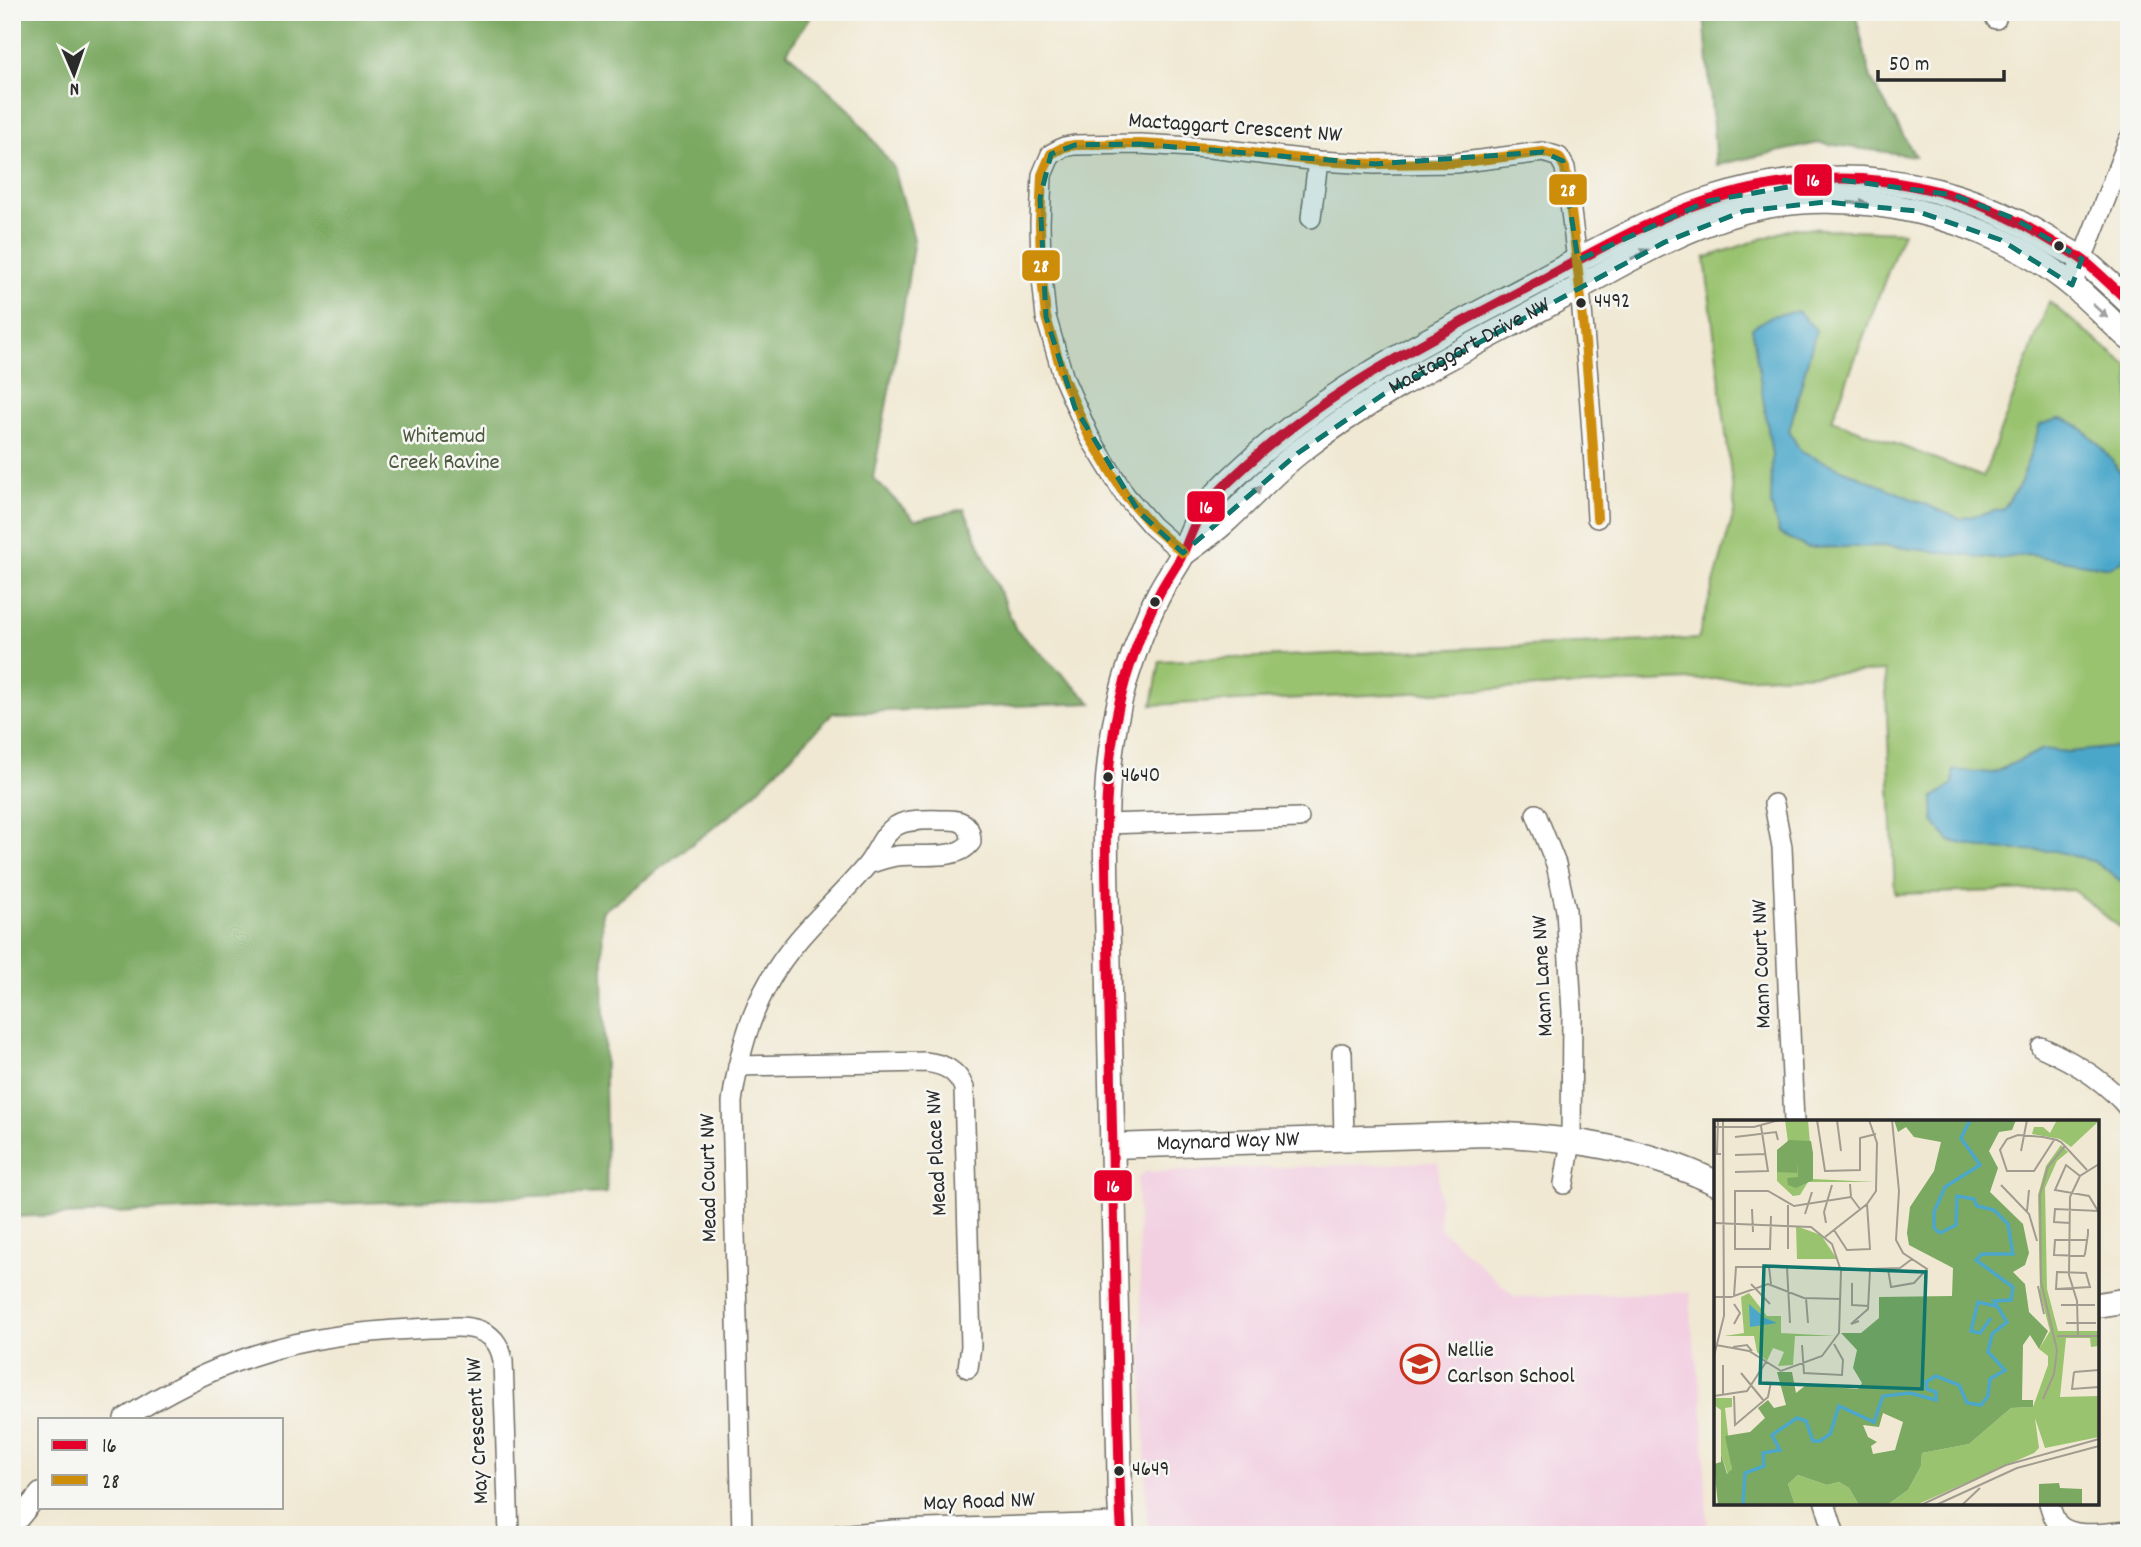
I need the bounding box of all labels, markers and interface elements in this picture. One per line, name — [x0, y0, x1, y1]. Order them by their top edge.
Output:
north arrow — [38, 38, 108, 108]
scale bar — [1878, 38, 2004, 82]
text: 50 m — [1889, 51, 1929, 81]
text: N — [69, 74, 80, 101]
street label: Mactaggart Crescent NW — [1127, 105, 1344, 153]
line badge: 16 — [1793, 163, 1833, 197]
text: 16 — [1806, 169, 1820, 196]
line badge: 28 — [1548, 173, 1588, 206]
text: 28 — [1560, 179, 1576, 206]
one-way arrow — [1847, 198, 1869, 209]
unlabelled marker — [2052, 239, 2066, 253]
line badge: 28 — [1021, 249, 1061, 282]
one-way arrow — [1631, 249, 1651, 261]
text: 28 — [1033, 255, 1049, 282]
place label: 4492 — [1594, 288, 1630, 318]
street label: Mactaggart Drive NW — [1382, 289, 1558, 405]
marker: 4492 — [1574, 296, 1588, 310]
one-way arrow — [2091, 303, 2108, 319]
park label: Whitemud Creek Ravine — [388, 421, 500, 480]
one-way arrow — [1245, 485, 1261, 502]
line badge: 16 — [1186, 490, 1226, 523]
text: 16 — [1199, 496, 1213, 523]
unlabelled marker — [1148, 595, 1162, 609]
place label: 4640 — [1121, 762, 1160, 792]
marker: 4640 — [1101, 770, 1115, 784]
street label: Mann Court NW — [1744, 898, 1782, 1029]
street label: Mann Lane NW — [1524, 914, 1564, 1038]
street label: Mead Place NW — [918, 1088, 958, 1217]
street label: Mead Court NW — [692, 1113, 728, 1243]
inset map — [1714, 1120, 2099, 1505]
street label: Maynard Way NW — [1156, 1123, 1301, 1161]
line badge: 16 — [1093, 1169, 1133, 1202]
text: 16 — [1106, 1175, 1120, 1202]
place label: Nellie Carlson School — [1447, 1335, 1575, 1394]
school or university icon: Nellie Carlson School — [1399, 1343, 1441, 1385]
street label: May Crescent NW — [459, 1356, 499, 1505]
legend — [38, 1418, 284, 1508]
text: 16 — [102, 1433, 117, 1463]
place label: 4649 — [1132, 1456, 1169, 1486]
marker: 4649 — [1112, 1464, 1126, 1478]
text: 28 — [102, 1469, 120, 1499]
street label: May Road NW — [923, 1485, 1036, 1521]

